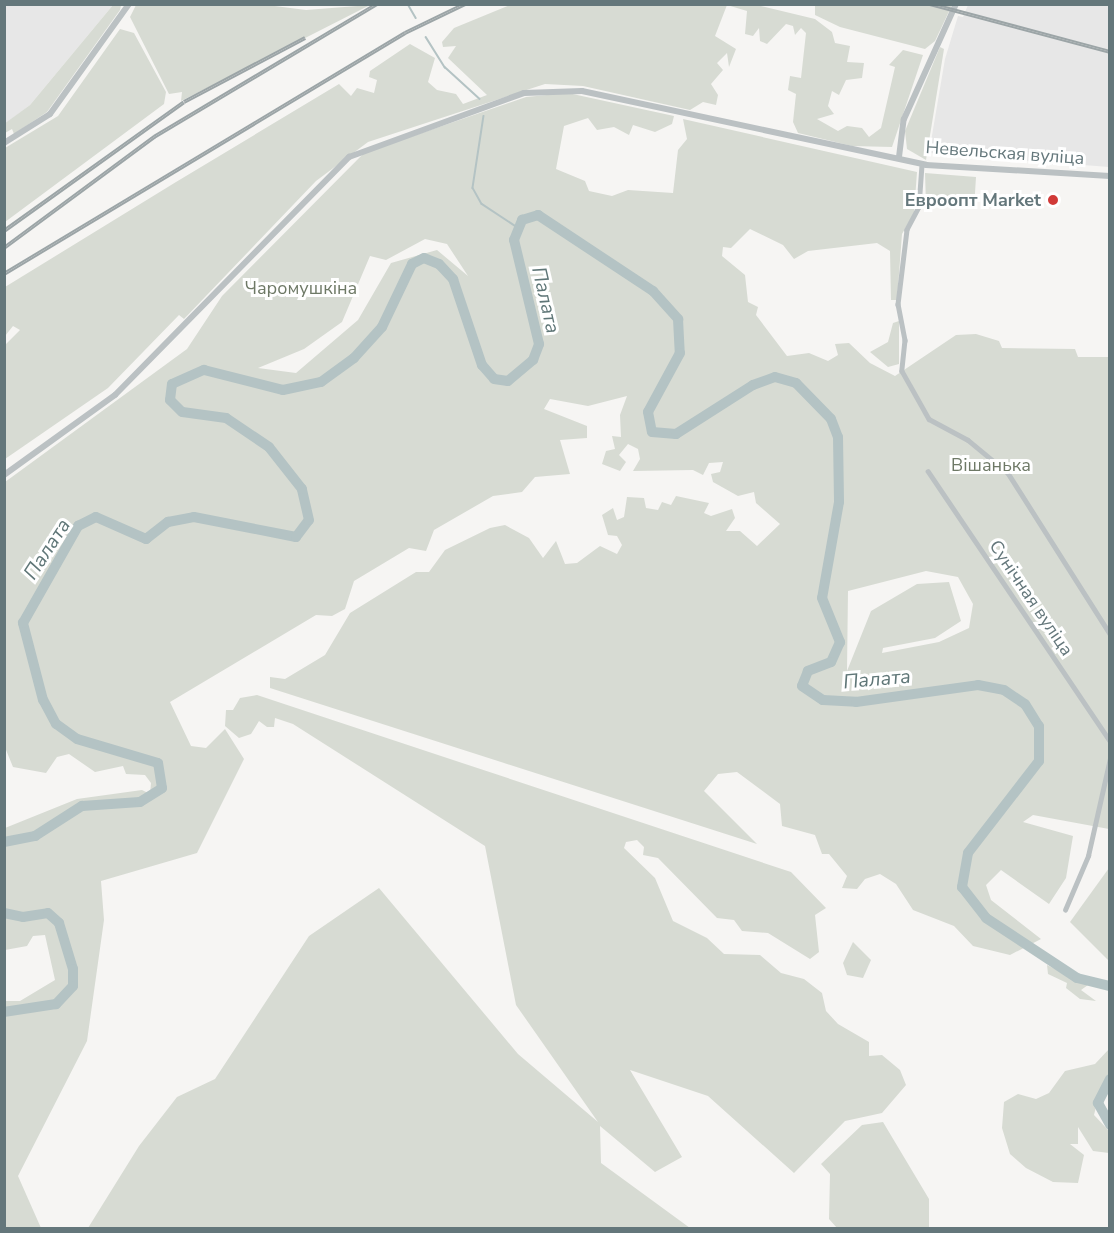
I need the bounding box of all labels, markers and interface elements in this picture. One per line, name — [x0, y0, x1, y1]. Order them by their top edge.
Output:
street label: Невельская вуліца — [925, 137, 1085, 169]
place label: Евроопт Market — [905, 189, 1041, 211]
marker: Евроопт Market — [1046, 193, 1060, 207]
water label: Палата — [527, 264, 565, 336]
park label: Чаромушкіна — [245, 277, 357, 299]
park label: Вішанька — [951, 454, 1031, 476]
water label: Палата — [18, 514, 76, 584]
street label: Сунічная вуліца — [984, 536, 1078, 660]
water label: Палата — [842, 664, 912, 694]

